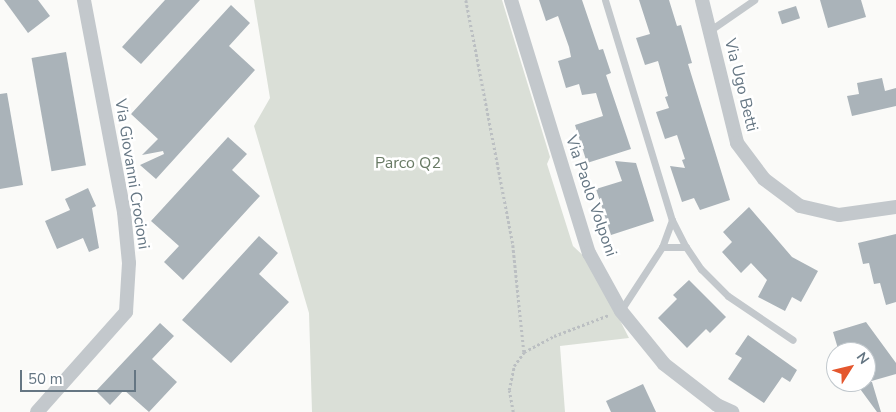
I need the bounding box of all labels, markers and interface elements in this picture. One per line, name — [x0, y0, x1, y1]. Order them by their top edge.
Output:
street label: Via Ugo Betti — [720, 36, 762, 134]
street label: Via Giovanni Crocioni — [111, 97, 153, 251]
street label: Via Paolo Volponi — [561, 133, 621, 259]
park label: Parco Q2 — [375, 153, 441, 173]
north arrow — [826, 342, 876, 392]
text: N — [852, 349, 873, 368]
scale bar — [22, 360, 139, 392]
text: 50 m — [28, 369, 63, 389]

